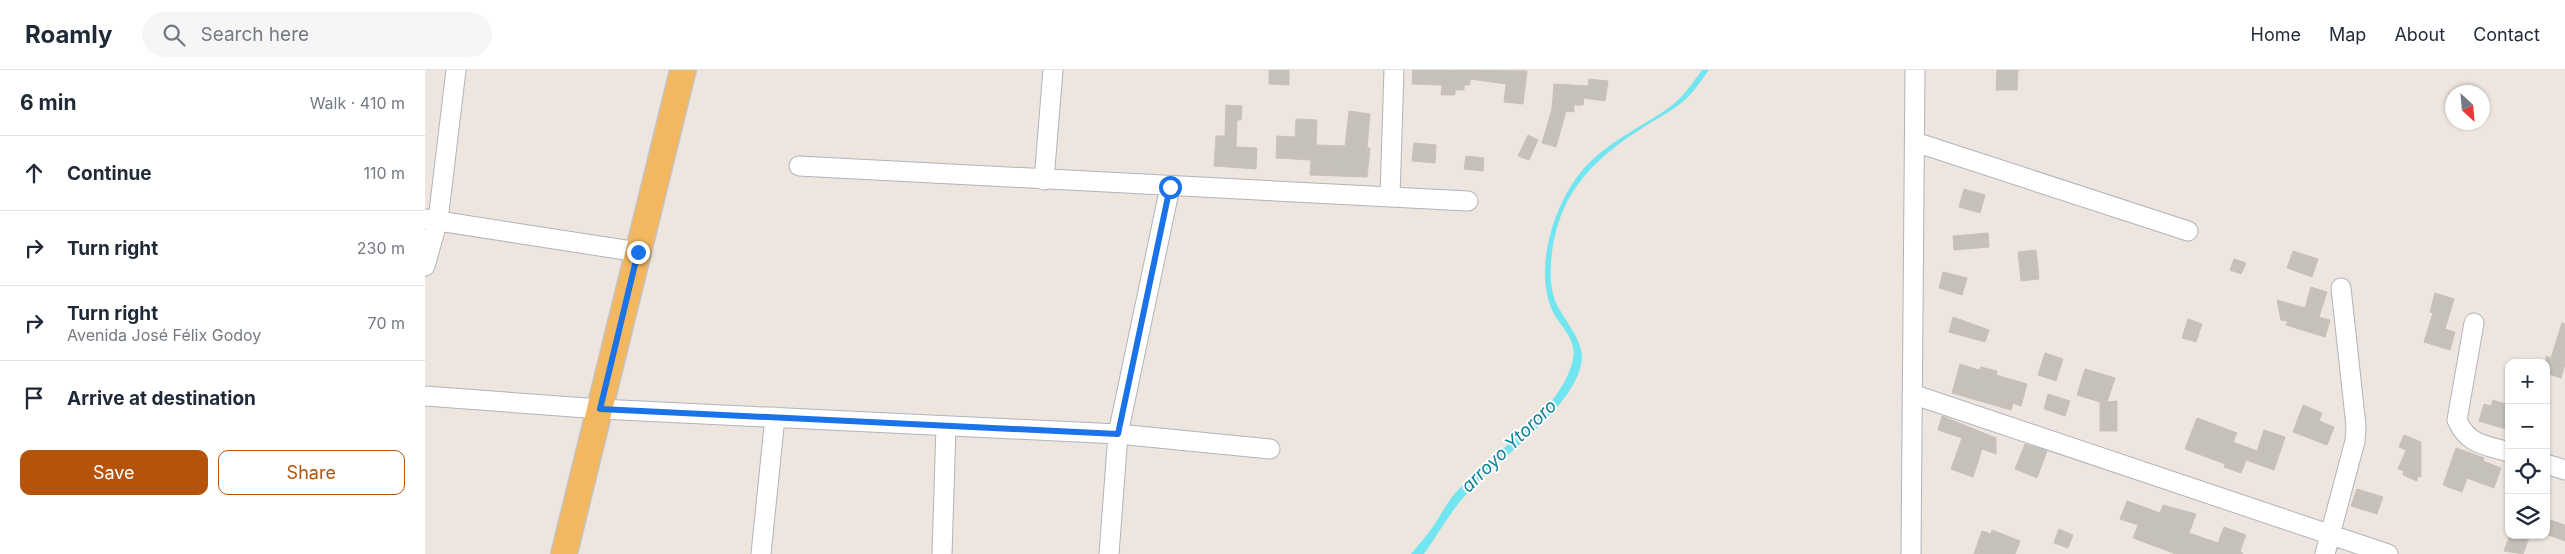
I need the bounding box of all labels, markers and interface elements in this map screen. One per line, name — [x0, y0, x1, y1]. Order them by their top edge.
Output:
search box — [142, 12, 492, 57]
text: Roamly — [25, 20, 112, 49]
icon: search — [160, 21, 188, 49]
text: Search here — [200, 23, 309, 46]
text: Home — [2251, 24, 2301, 45]
text: Map — [2329, 24, 2366, 45]
text: About — [2394, 24, 2445, 45]
text: Contact — [2473, 24, 2540, 45]
north arrow — [2445, 85, 2490, 130]
text: 6 min — [20, 90, 77, 115]
text: Walk · 410 m — [310, 93, 405, 113]
icon: ahead — [20, 159, 48, 187]
text: Continue — [67, 162, 152, 185]
text: 110 m — [363, 163, 405, 183]
route start — [1159, 176, 1182, 199]
icon: right — [20, 234, 48, 262]
text: Turn right — [67, 237, 158, 260]
text: 230 m — [357, 238, 405, 258]
route end — [627, 241, 650, 264]
text: Turn right — [67, 302, 158, 325]
icon: right — [20, 309, 48, 337]
text: 70 m — [368, 313, 405, 333]
text: Avenida José Félix Godoy — [67, 325, 261, 345]
map controls — [2505, 359, 2550, 539]
button: + — [2505, 359, 2550, 404]
icon: arrive — [20, 384, 48, 412]
text: Arrive at destination — [67, 387, 256, 410]
water label: arroyo Ytororo — [1457, 395, 1561, 496]
button: − — [2505, 404, 2550, 449]
button: locate — [2505, 449, 2550, 494]
button: Save — [20, 450, 208, 495]
button: Share — [218, 450, 405, 495]
button: layers — [2505, 494, 2550, 539]

